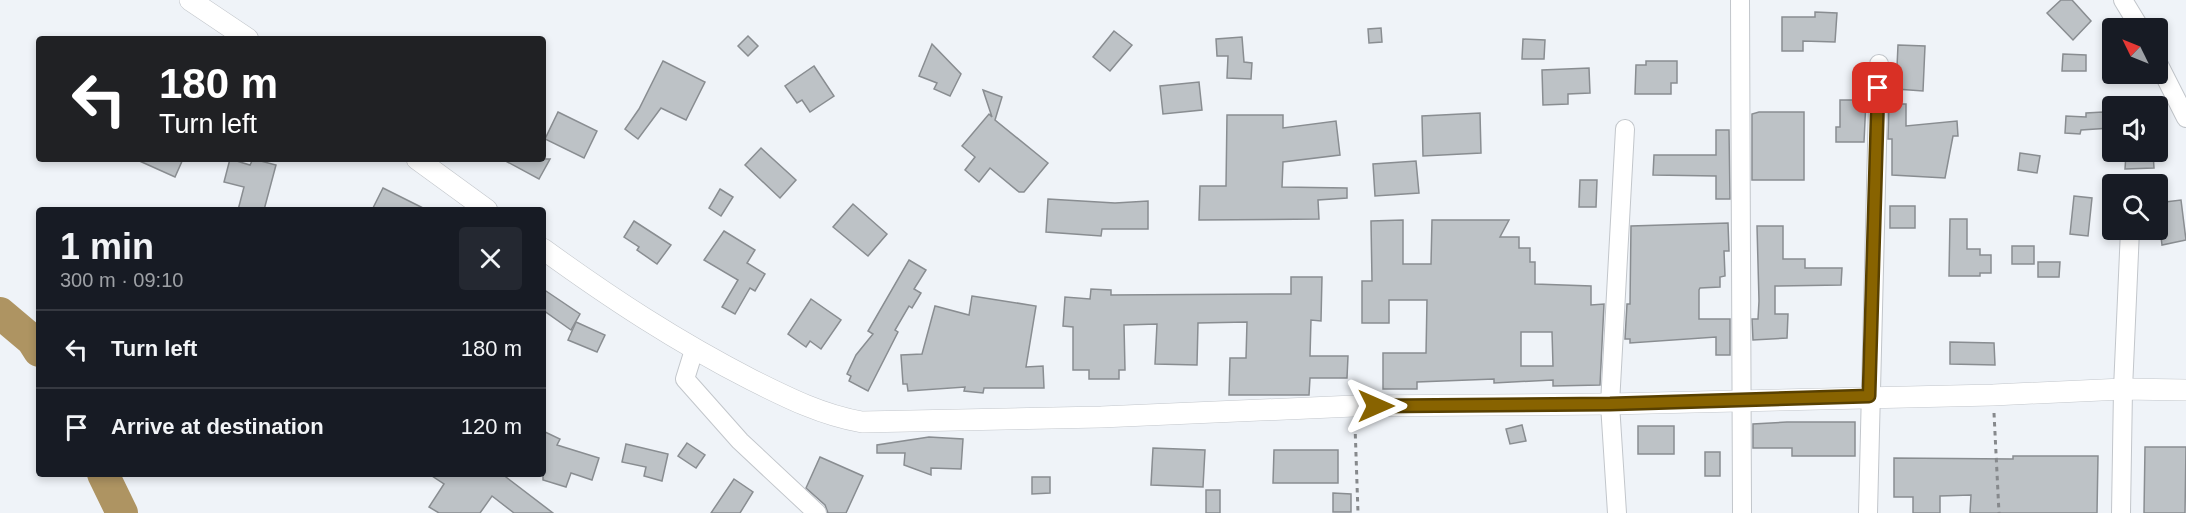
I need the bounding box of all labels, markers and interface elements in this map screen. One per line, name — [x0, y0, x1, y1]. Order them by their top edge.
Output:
north arrow — [2102, 18, 2168, 84]
map controls — [2102, 18, 2168, 240]
icon: left — [60, 60, 138, 138]
text: 180 m — [159, 60, 278, 107]
pin — [1852, 62, 1903, 113]
icon: arrive — [1861, 71, 1894, 104]
button: sound — [2102, 96, 2168, 162]
text: Turn left — [159, 109, 257, 139]
button: search — [2102, 174, 2168, 240]
text: 1 min — [60, 226, 154, 267]
button: close — [459, 227, 522, 290]
text: 300 m · 09:10 — [60, 269, 183, 291]
icon: left — [60, 333, 93, 366]
text: Turn left — [111, 336, 197, 361]
text: 180 m — [461, 336, 522, 361]
position arrow — [1344, 374, 1408, 438]
icon: arrive — [60, 411, 93, 444]
text: Arrive at destination — [111, 414, 324, 439]
text: 120 m — [461, 414, 522, 439]

